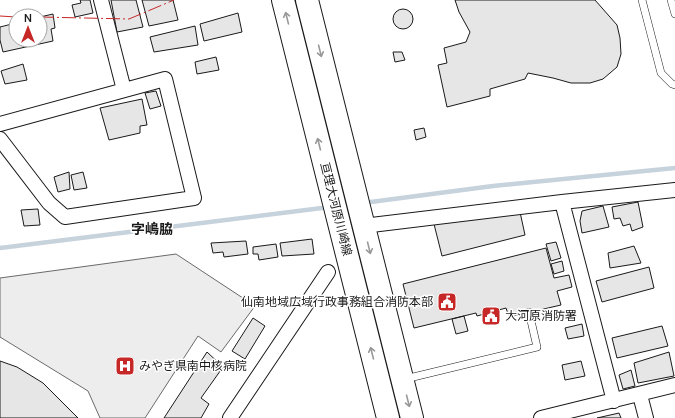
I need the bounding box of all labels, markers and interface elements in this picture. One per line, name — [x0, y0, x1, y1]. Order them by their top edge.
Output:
north arrow — [8, 8, 48, 48]
text: N — [24, 10, 32, 25]
one-way arrow — [283, 12, 290, 25]
one-way arrow — [316, 45, 324, 58]
one-way arrow — [315, 138, 322, 151]
street label: 亘理大河原川崎線 — [317, 160, 356, 258]
district label: 字嶋脇 — [131, 219, 173, 238]
one-way arrow — [365, 242, 373, 255]
public building icon: 仙南地域広域行政事務組合消防本部 — [436, 291, 458, 313]
place label: 仙南地域広域行政事務組合消防本部 — [241, 293, 433, 310]
public building icon: 大河原消防署 — [480, 305, 502, 327]
place label: 大河原消防署 — [505, 307, 577, 324]
one-way arrow — [368, 347, 375, 360]
hospital icon: みやぎ県南中核病院 — [114, 355, 136, 377]
place label: みやぎ県南中核病院 — [139, 357, 247, 374]
one-way arrow — [405, 395, 412, 408]

